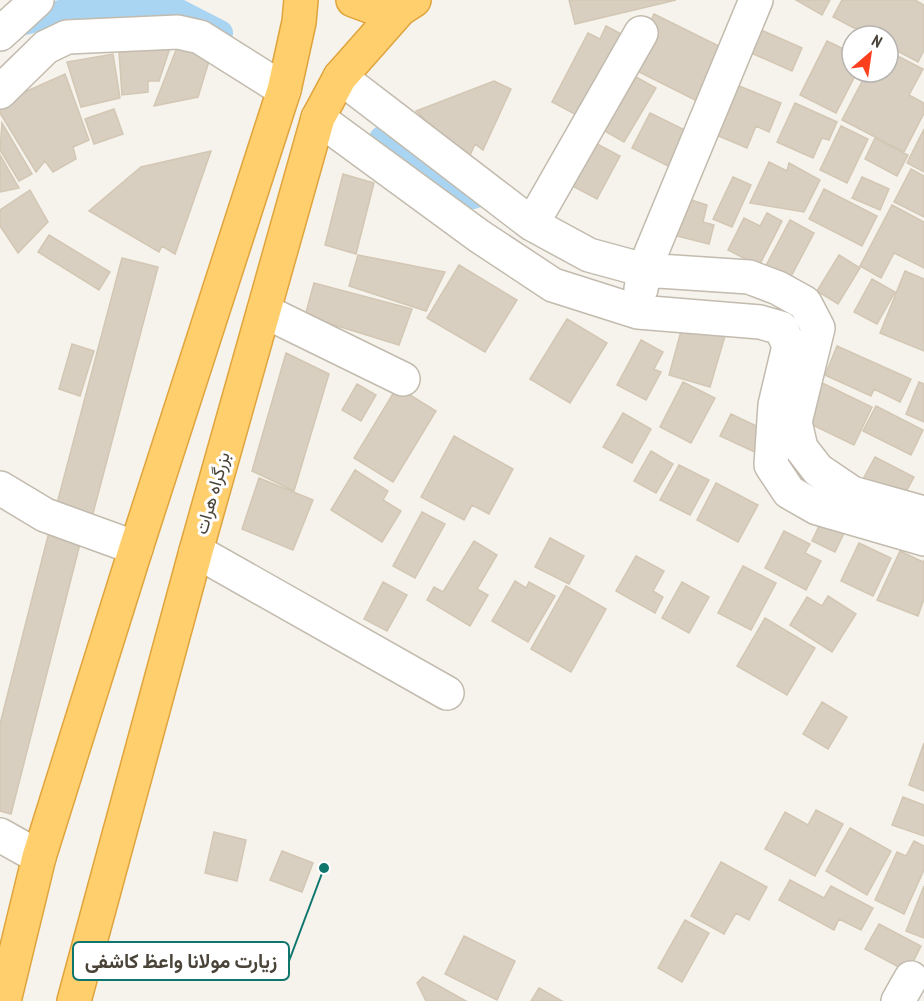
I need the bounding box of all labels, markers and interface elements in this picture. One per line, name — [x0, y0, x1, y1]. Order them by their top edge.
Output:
north arrow — [840, 24, 900, 84]
text: N — [869, 30, 886, 52]
street label: بزرگراه هرات — [189, 449, 235, 537]
callout: زیارت مولانا واعظ کاشفی — [73, 942, 289, 980]
text: زیارت مولانا واعظ کاشفی — [85, 948, 277, 974]

